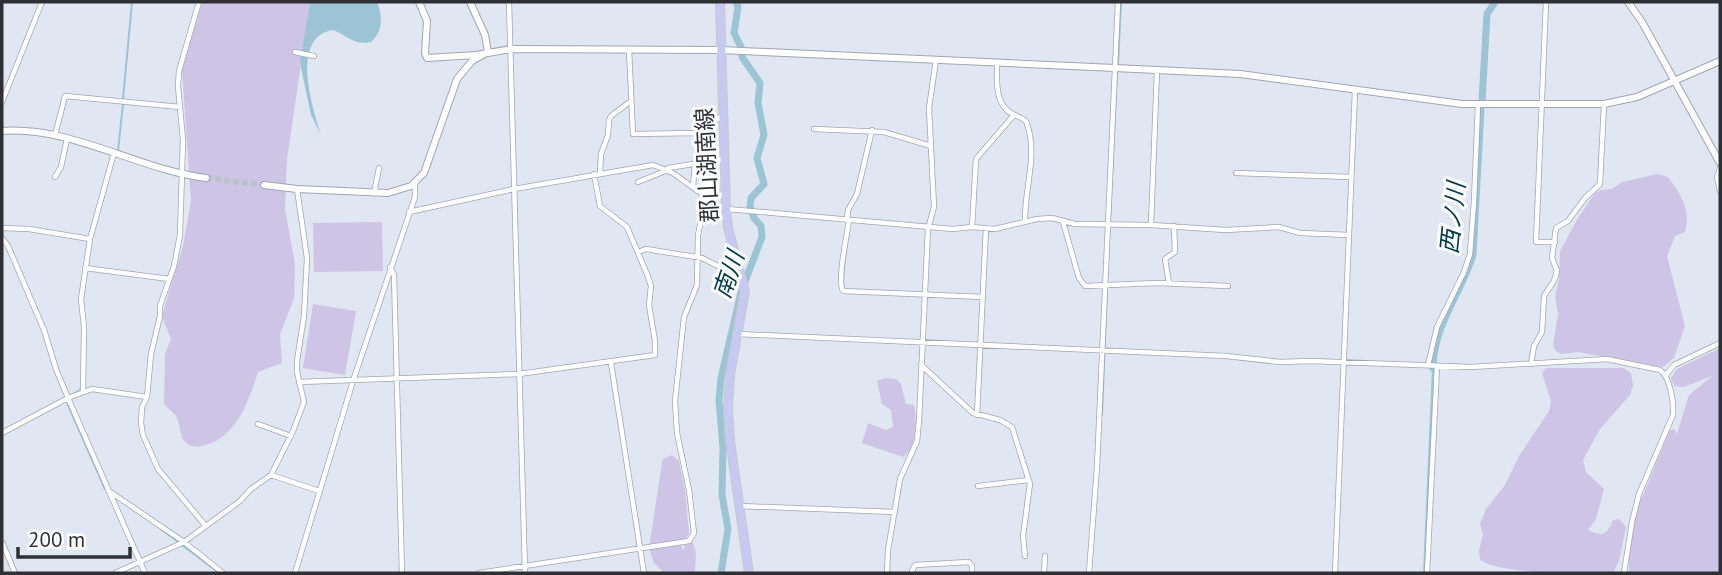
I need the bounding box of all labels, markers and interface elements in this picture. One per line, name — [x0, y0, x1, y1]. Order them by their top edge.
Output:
street label: 郡山湖南線 — [689, 107, 724, 223]
water label: 西ノ川 — [1433, 178, 1472, 255]
water label: 南川 — [706, 244, 752, 303]
scale bar — [18, 516, 130, 560]
text: 200 m — [28, 526, 85, 553]

